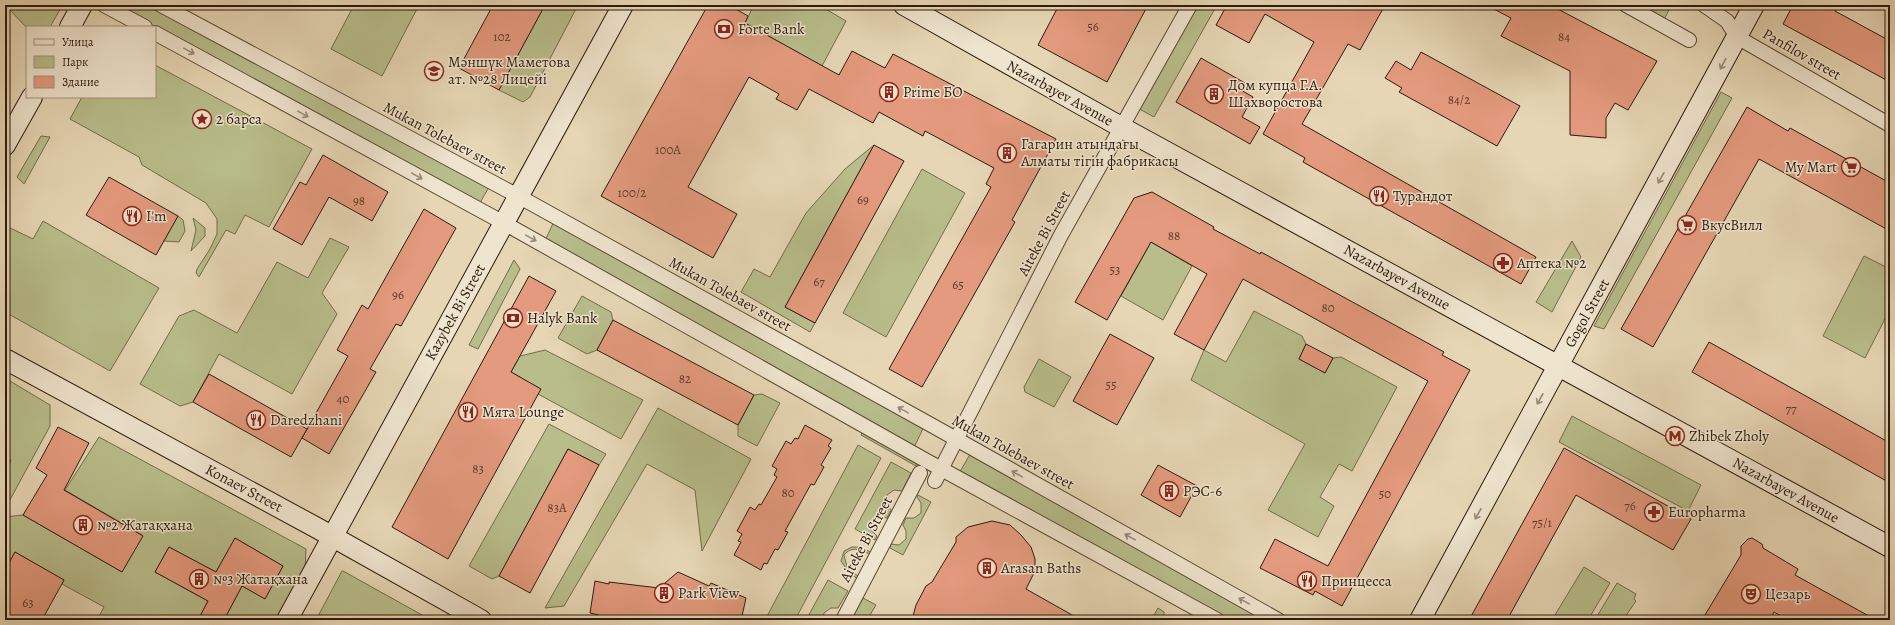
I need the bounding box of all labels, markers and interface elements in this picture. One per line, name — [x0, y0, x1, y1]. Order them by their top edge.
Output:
bank icon: Forte Bank — [713, 18, 735, 40]
house number: 56 — [1087, 18, 1099, 35]
place label: Forte Bank — [738, 19, 805, 39]
street label: Panfilov street — [1759, 23, 1845, 85]
legend — [26, 26, 156, 98]
house number: 102 — [493, 28, 511, 45]
house number: 84 — [1558, 28, 1570, 45]
text: Улица — [62, 34, 94, 50]
one-way arrow — [183, 48, 195, 56]
place label: Мәншүк Маметова ат. №28 Лицейі — [448, 52, 570, 89]
text: Парк — [62, 54, 88, 70]
street label: Nazarbayev Avenue — [1003, 55, 1117, 131]
one-way arrow — [1718, 58, 1726, 70]
school or university icon: Мәншүк Маметова ат. №28 Лицейі — [423, 60, 445, 82]
text: Здание — [62, 74, 99, 90]
place label: Дом купца Г.А. Шахворостова — [1228, 75, 1323, 112]
building icon: Prime БО — [878, 81, 900, 103]
place label: Prime БО — [903, 82, 963, 102]
building icon: Дом купца Г.А. Шахворостова — [1203, 83, 1225, 105]
house number: 84/2 — [1448, 91, 1470, 108]
street label: Mukan Tolebaev street — [380, 97, 510, 179]
place icon: 2 барса — [191, 108, 213, 130]
place label: 2 барса — [216, 109, 262, 129]
one-way arrow — [297, 110, 309, 118]
place label: Гагарин атындағы Алматы тігін фабрикасы — [1020, 134, 1178, 171]
house number: 100А — [655, 141, 681, 158]
building icon: Гагарин атындағы Алматы тігін фабрикасы — [996, 142, 1018, 164]
supermarket icon: My Mart — [1840, 156, 1862, 178]
place label: My Mart — [1785, 157, 1837, 177]
one-way arrow — [411, 172, 423, 180]
one-way arrow — [1656, 172, 1664, 184]
house number: 100/2 — [618, 184, 646, 201]
restaurant icon: Турандот — [1368, 185, 1390, 207]
place label: Турандот — [1393, 186, 1453, 206]
street label: Aiteke Bi Street — [1013, 187, 1075, 280]
house number: 69 — [857, 191, 869, 208]
house number: 98 — [353, 192, 365, 209]
restaurant icon: I'm — [121, 205, 143, 227]
place label: I'm — [146, 206, 167, 226]
supermarket icon: ВкусВилл — [1676, 214, 1698, 236]
place label: ВкусВилл — [1701, 215, 1763, 235]
house number: 88 — [1168, 227, 1180, 244]
one-way arrow — [525, 235, 537, 243]
street label: Nazarbayev Avenue — [1340, 239, 1454, 315]
street label: Mukan Tolebaev street — [665, 252, 795, 336]
pharmacy icon: Аптека №2 — [1492, 252, 1514, 274]
place label: Аптека №2 — [1516, 253, 1586, 273]
street label: Kazybek Bi Street — [420, 260, 490, 364]
house number: 53 — [1110, 261, 1121, 278]
house number: 67 — [813, 273, 825, 290]
street label: Gogol Street — [1560, 275, 1614, 351]
house number: 65 — [952, 276, 964, 293]
house number: 96 — [392, 286, 404, 303]
house number: 80 — [1321, 299, 1335, 316]
bank icon: Halyk Bank — [502, 307, 524, 329]
place label: Halyk Bank — [527, 308, 598, 328]
house number: 82 — [679, 370, 691, 387]
house number: 55 — [1105, 376, 1117, 393]
house number: 40 — [337, 390, 349, 407]
one-way arrow — [1536, 393, 1544, 405]
house number: 77 — [1786, 400, 1797, 417]
restaurant icon: Мята Lounge — [457, 401, 479, 423]
place label: Мята Lounge — [482, 402, 564, 422]
one-way arrow — [898, 406, 910, 413]
restaurant icon: Daredzhani — [245, 409, 267, 431]
place label: Daredzhani — [270, 410, 342, 430]
street label: Mukan Tolebaev street — [948, 410, 1078, 494]
metro station icon: Zhibek Zholy — [1664, 425, 1686, 447]
place label: Zhibek Zholy — [1689, 426, 1769, 446]
street label: Nazarbayev Avenue — [1729, 452, 1843, 528]
street label: Konaev Street — [202, 459, 286, 517]
house number: 83 — [472, 460, 484, 477]
one-way arrow — [1011, 469, 1023, 477]
building icon: РЭС-6 — [1158, 480, 1180, 502]
place label: РЭС-6 — [1183, 481, 1222, 501]
house number: 80 — [781, 484, 795, 501]
house number: 50 — [1379, 485, 1391, 502]
street label: Aiteke Bi Street — [835, 493, 897, 586]
house number: 76 — [1624, 497, 1636, 514]
house number: 83А — [547, 499, 567, 516]
pharmacy icon: Europharma — [1643, 501, 1665, 523]
place label: Europharma — [1668, 502, 1746, 522]
one-way arrow — [1474, 507, 1482, 519]
building icon: №2 Жатақхана — [72, 514, 94, 536]
house number: 75/1 — [1532, 514, 1552, 531]
place label: №2 Жатақхана — [97, 515, 193, 535]
one-way arrow — [1124, 533, 1136, 541]
building icon: Arasan Baths — [976, 557, 998, 579]
place label: Arasan Baths — [1000, 558, 1081, 578]
building icon: №3 Жатақхана — [188, 568, 210, 590]
place label: №3 Жатақхана — [213, 569, 308, 589]
restaurant icon: Принцесса — [1296, 570, 1318, 592]
place label: Принцесса — [1321, 571, 1392, 591]
building icon: Park View — [653, 582, 675, 604]
place label: Park View — [678, 583, 740, 603]
theatre icon: Цезарь — [1740, 583, 1762, 605]
place label: Цезарь — [1765, 584, 1811, 604]
house number: 63 — [22, 594, 34, 611]
one-way arrow — [1238, 597, 1250, 604]

